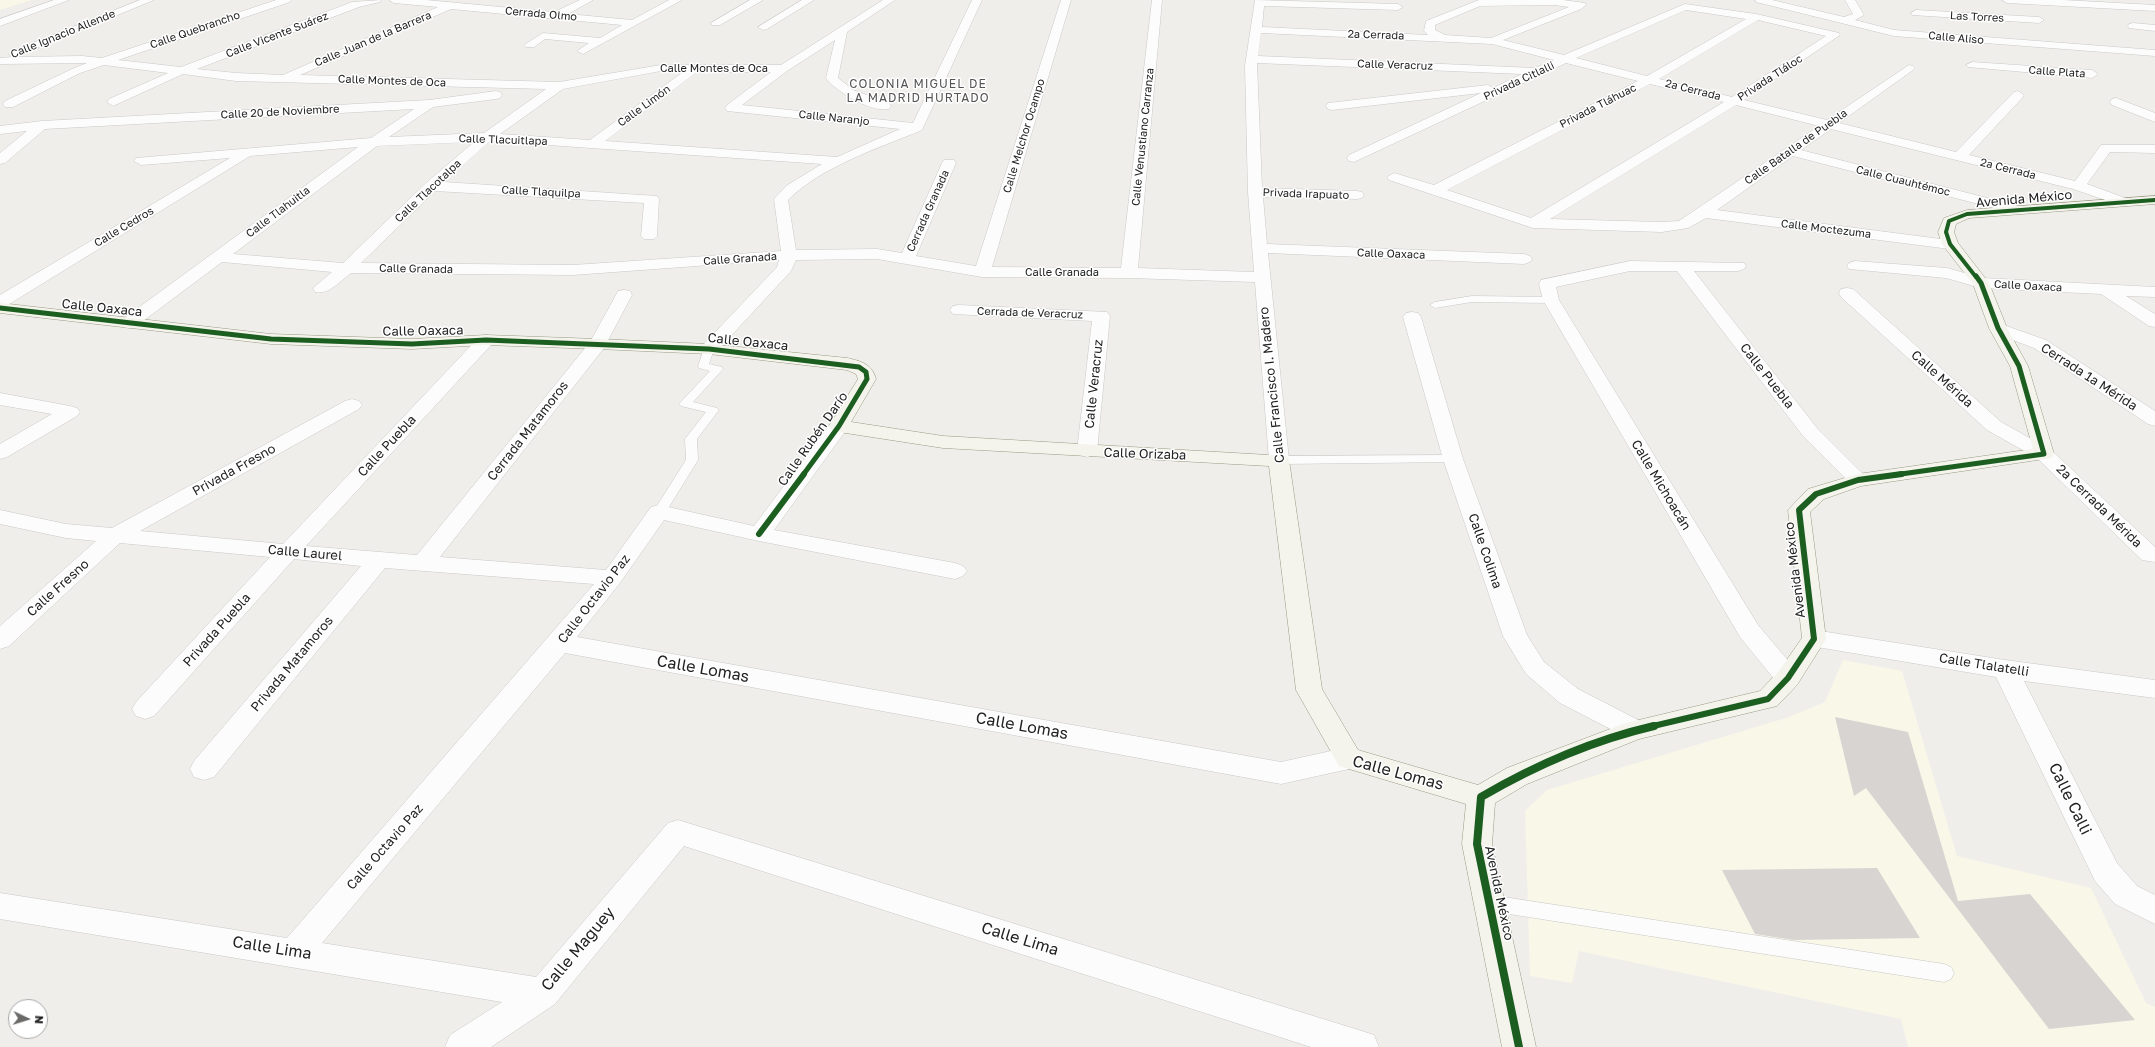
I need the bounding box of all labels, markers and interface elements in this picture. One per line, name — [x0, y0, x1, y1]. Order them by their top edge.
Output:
street label: Cerrada Olmo — [504, 4, 578, 24]
street label: Calle Ignacio Allende — [9, 7, 117, 61]
street label: Calle Quebrancho — [148, 8, 242, 52]
street label: Calle Juan de la Barrera — [313, 8, 433, 70]
street label: Calle Vicente Suárez — [224, 9, 330, 61]
street label: Las Torres — [1950, 9, 2004, 25]
street label: 2ª Cerrada — [1347, 27, 1405, 43]
street label: Calle Aliso — [1928, 29, 1984, 47]
street label: Privada Tláloc — [1735, 52, 1805, 104]
street label: Calle Veracruz — [1357, 57, 1433, 73]
street label: Privada Citlalli — [1481, 59, 1557, 103]
street label: Calle Montes de Oca — [660, 62, 768, 76]
street label: Calle Plata — [2028, 63, 2086, 81]
street label: Calle Venustiano Carranza — [1129, 67, 1157, 207]
street label: Calle Montes de Oca — [338, 73, 446, 89]
district label: COLONIA MIGUEL DE LA MADRID HURTADO — [846, 77, 990, 105]
street label: Calle Melchor Ocampo — [1000, 77, 1048, 195]
street label: 2ª Cerrada — [1664, 77, 1722, 103]
street label: Privada Tláhuac — [1557, 81, 1639, 131]
street label: Calle Limón — [615, 82, 673, 130]
street label: Calle 20 de Noviembre — [220, 102, 340, 122]
street label: Calle Batalla de Puebla — [1742, 106, 1850, 188]
street label: Calle Naranjo — [798, 108, 870, 128]
street label: Calle Tlacuitlapa — [458, 132, 548, 148]
street label: 2ª Cerrada — [1979, 156, 2037, 182]
street label: Calle Tlacotalpa — [392, 157, 464, 225]
street label: Calle Cuauhtémoc — [1855, 163, 1951, 199]
street label: Cerrada Granada — [904, 168, 952, 254]
street label: Calle Tlaquilpa — [501, 183, 581, 201]
street label: Calle Tlahuitla — [243, 184, 313, 240]
street label: Privada Irapuato — [1263, 186, 1349, 202]
street label: Avenida México — [1975, 187, 2073, 211]
street label: Calle Cedros — [92, 204, 156, 250]
street label: Calle Moctezuma — [1780, 217, 1872, 241]
street label: Calle Oaxaca — [1357, 246, 1425, 262]
street label: Calle Granada — [703, 250, 777, 268]
street label: Calle Granada — [379, 262, 453, 276]
street label: Calle Granada — [1025, 266, 1099, 280]
street label: Calle Oaxaca — [1993, 278, 2063, 294]
street label: Calle Oaxaca — [61, 296, 143, 320]
street label: Cerrada de Veracruz — [977, 305, 1083, 321]
street label: Calle Francisco I. Madero — [1256, 306, 1288, 464]
street label: Calle Oaxaca — [382, 322, 464, 340]
street label: Calle Oaxaca — [707, 330, 789, 354]
street label: Calle Veracruz — [1082, 339, 1106, 429]
street label: Calle Puebla — [1737, 340, 1797, 412]
street label: Cerrada 1ª Mérida — [2038, 340, 2140, 414]
street label: Calle Mérida — [1908, 347, 1976, 411]
street label: Cerrada Matamoros — [484, 378, 572, 484]
street label: Calle Rubén Darío — [775, 389, 851, 489]
street label: Calle Puebla — [354, 412, 420, 480]
street label: Calle Michoacán — [1628, 437, 1694, 533]
street label: Privada Fresno — [190, 441, 278, 499]
street label: Calle Orizaba — [1103, 445, 1187, 463]
street label: 2ª Cerrada Mérida — [2053, 461, 2145, 551]
street label: Calle Colima — [1465, 511, 1505, 591]
street label: Avenida México — [1781, 521, 1809, 619]
street label: Calle Laurel — [267, 542, 343, 564]
street label: Calle Octavio Paz — [555, 552, 633, 646]
street label: Calle Fresno — [24, 556, 92, 620]
street label: Privada Puebla — [180, 590, 254, 670]
street label: Privada Matamoros — [248, 613, 336, 715]
street label: Calle Tlalatelli — [1938, 650, 2030, 680]
street label: Calle Lomas — [655, 651, 751, 687]
street label: Calle Lomas — [974, 708, 1070, 744]
street label: Calle Lomas — [1350, 752, 1446, 794]
street label: Calle Calli — [2044, 760, 2096, 838]
street label: Calle Octavio Paz — [344, 801, 426, 893]
street label: Avenida México — [1481, 844, 1517, 942]
street label: Calle Maguey — [537, 903, 619, 995]
street label: Calle Lima — [979, 918, 1061, 960]
street label: Calle Lima — [231, 932, 313, 964]
north arrow — [8, 999, 48, 1039]
text: N — [33, 1015, 46, 1024]

